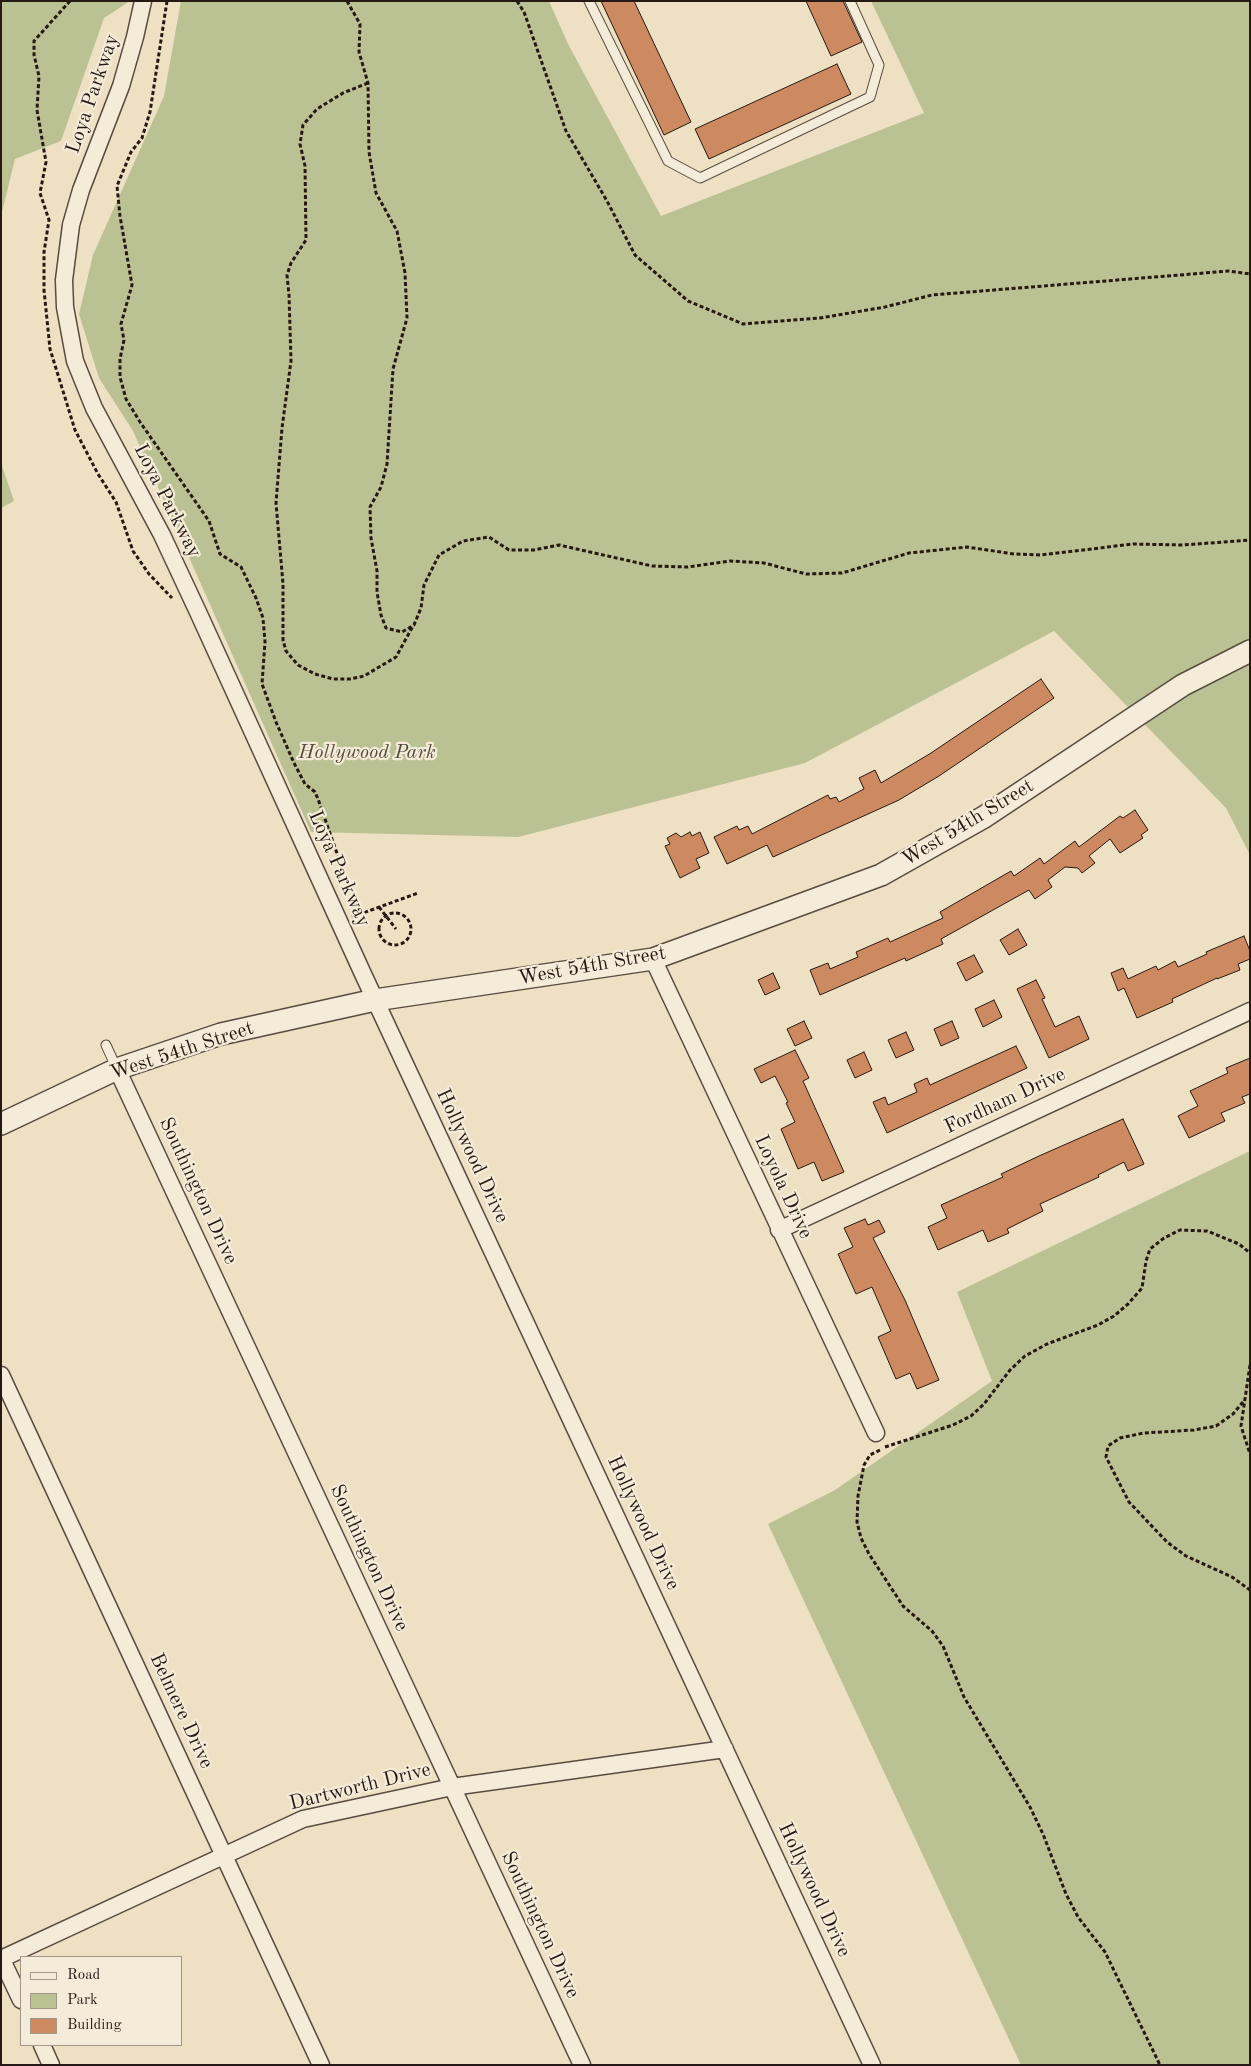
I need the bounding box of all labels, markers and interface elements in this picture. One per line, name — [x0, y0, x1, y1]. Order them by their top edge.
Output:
street label: Loya Parkway — [61, 31, 125, 157]
street label: Loya Parkway — [128, 440, 206, 562]
park label: Hollywood Park — [298, 741, 436, 765]
street label: West 54th Street — [898, 774, 1038, 872]
street label: Loya Parkway — [303, 807, 375, 931]
street label: West 54th Street — [516, 941, 668, 991]
street label: West 54th Street — [107, 1016, 257, 1086]
street label: Fordham Drive — [941, 1062, 1069, 1140]
street label: Hollywood Drive — [430, 1085, 514, 1227]
street label: Southington Drive — [153, 1114, 243, 1268]
street label: Loyola Drive — [748, 1131, 818, 1243]
street label: Hollywood Drive — [601, 1452, 685, 1594]
street label: Southington Drive — [324, 1481, 414, 1635]
street label: Belmere Drive — [144, 1650, 218, 1772]
street label: Dartworth Drive — [287, 1758, 433, 1816]
street label: Hollywood Drive — [772, 1819, 856, 1961]
street label: Southington Drive — [495, 1848, 585, 2002]
legend — [20, 1956, 182, 2046]
text: Road — [67, 1968, 100, 1983]
text: Park — [67, 1993, 98, 2008]
text: Building — [67, 2018, 122, 2033]

